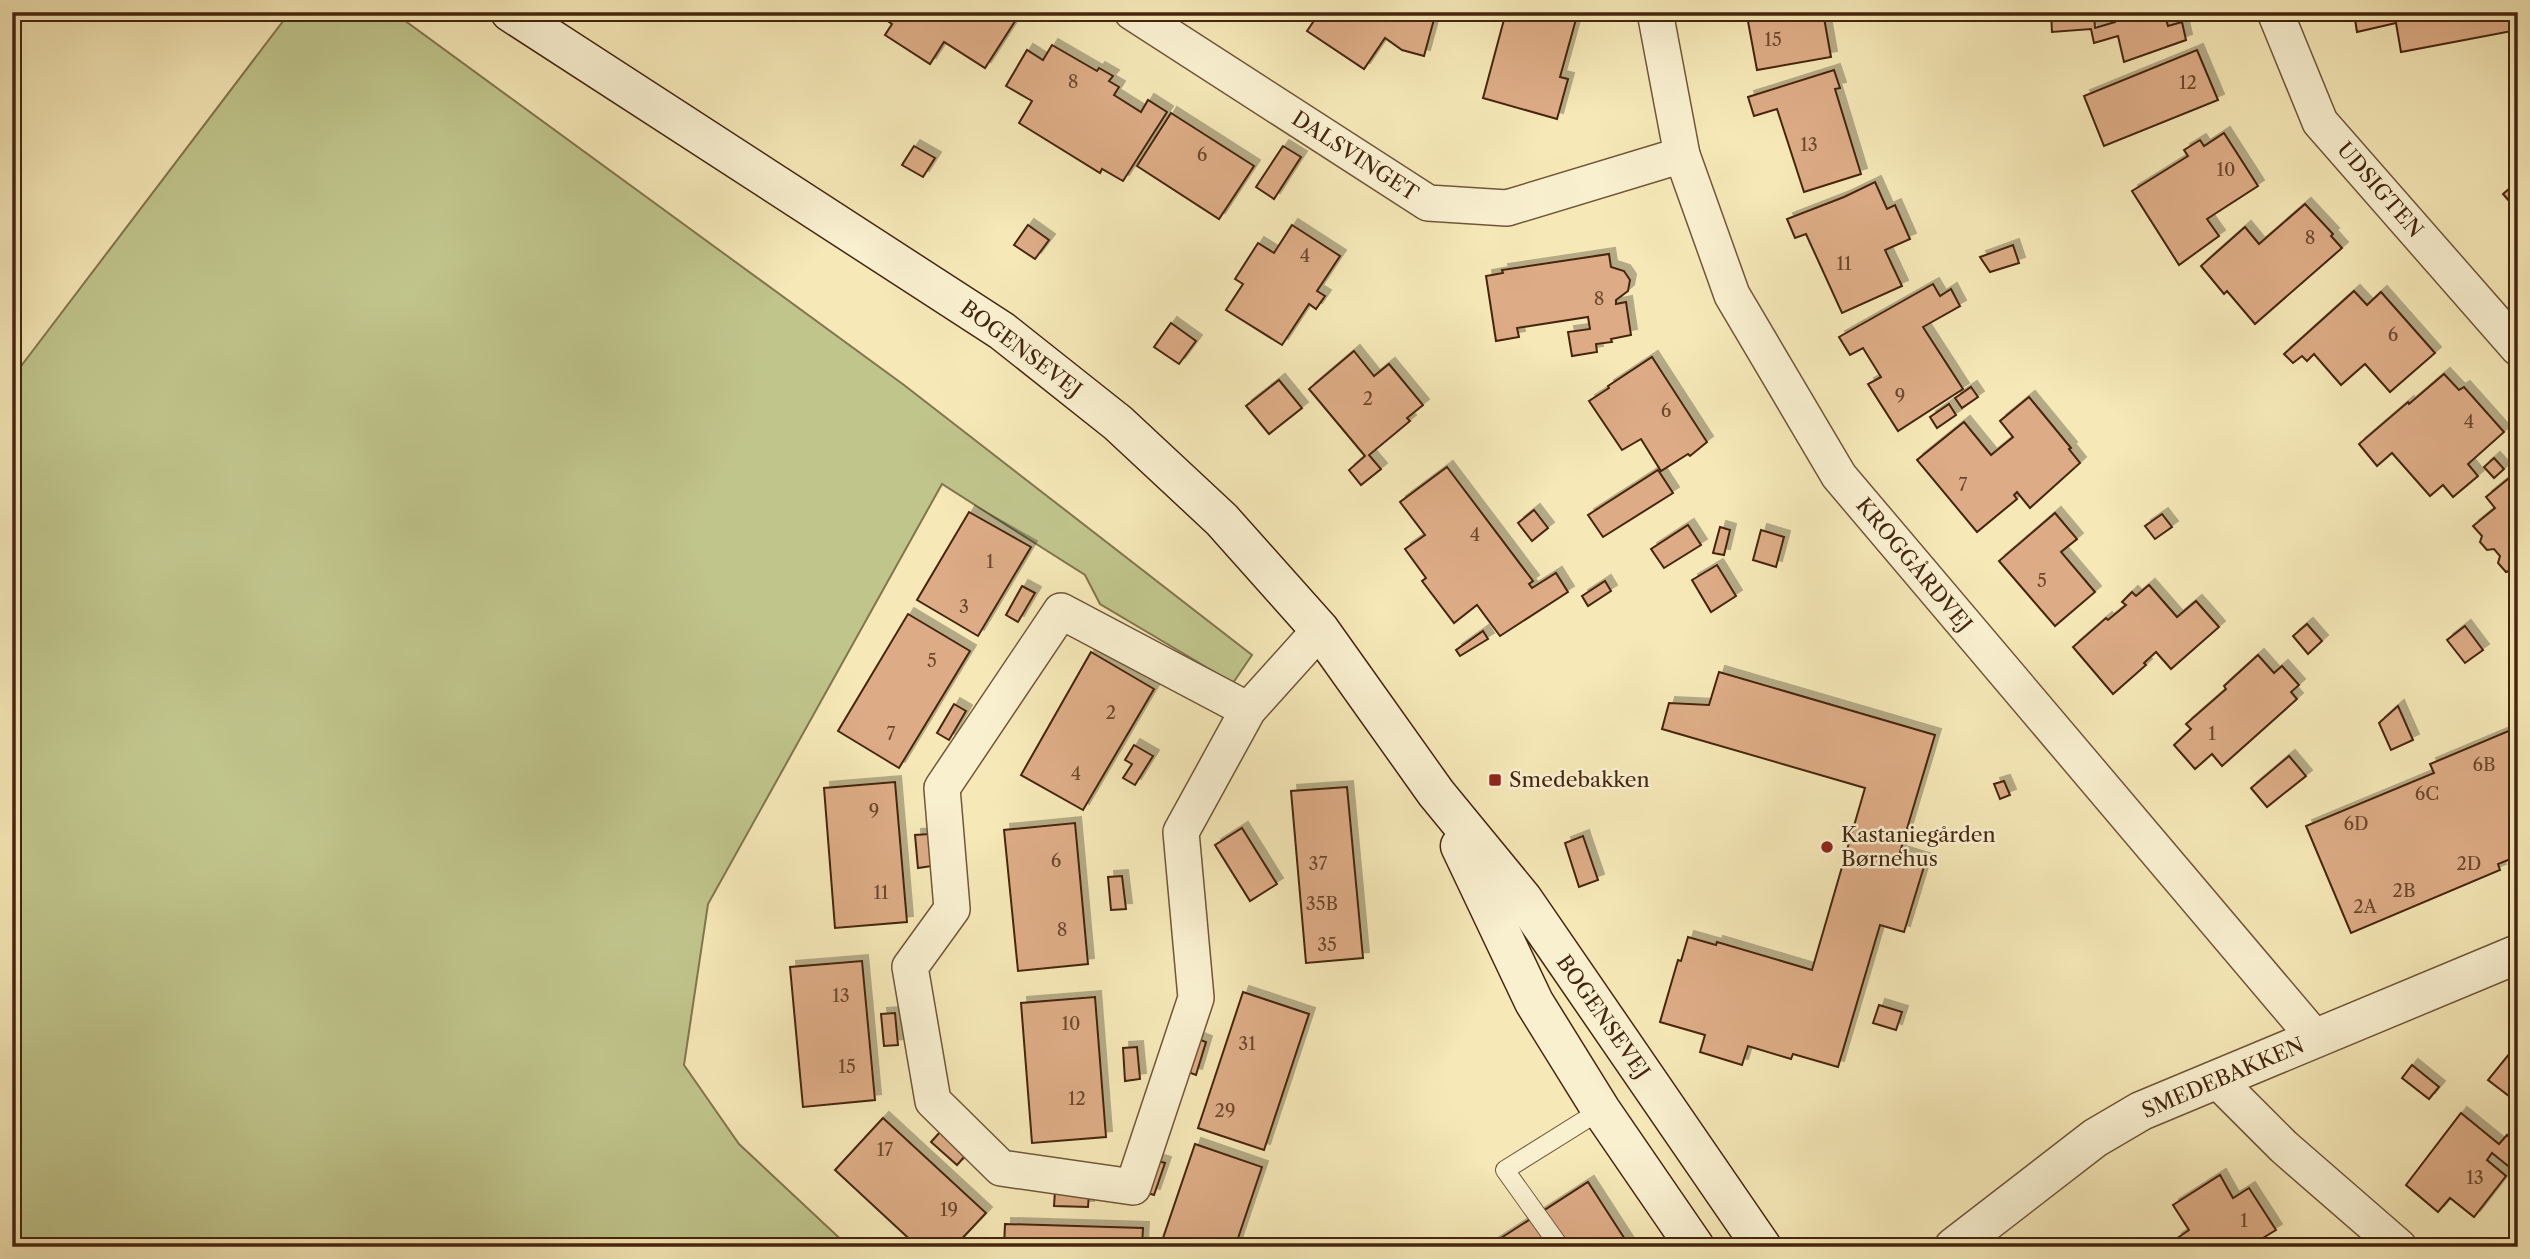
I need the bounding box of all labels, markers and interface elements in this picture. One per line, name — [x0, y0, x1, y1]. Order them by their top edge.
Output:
house number: 15 — [1764, 29, 1782, 51]
house number: 8 — [1068, 71, 1078, 93]
house number: 12 — [2179, 72, 2197, 94]
street label: DALSVINGET — [1287, 105, 1423, 206]
house number: 13 — [1800, 134, 1818, 156]
street label: UDSIGTEN — [2332, 137, 2429, 242]
house number: 6 — [1197, 144, 1207, 166]
house number: 10 — [2217, 159, 2235, 181]
house number: 8 — [2305, 227, 2315, 249]
house number: 4 — [1300, 245, 1310, 267]
house number: 11 — [1836, 253, 1852, 275]
house number: 8 — [1594, 288, 1604, 310]
street label: BOGENSEVEJ — [956, 295, 1087, 402]
house number: 6 — [2388, 324, 2398, 346]
house number: 9 — [1895, 385, 1905, 407]
house number: 2 — [1363, 388, 1373, 410]
house number: 6 — [1661, 400, 1671, 422]
house number: 4 — [2464, 411, 2474, 433]
house number: 7 — [1959, 474, 1968, 496]
street label: KROGGÅRDVEJ — [1851, 493, 1978, 637]
house number: 4 — [1470, 524, 1480, 546]
house number: 1 — [986, 551, 994, 573]
house number: 5 — [2037, 570, 2047, 592]
house number: 3 — [959, 596, 969, 618]
house number: 5 — [927, 650, 937, 672]
house number: 2 — [1106, 702, 1116, 724]
house number: 7 — [887, 723, 896, 745]
house number: 1 — [2208, 723, 2216, 745]
house number: 6B — [2472, 754, 2496, 776]
house number: 4 — [1071, 763, 1081, 785]
place label: Smedebakken — [1509, 767, 1650, 792]
marker: Smedebakken — [1487, 772, 1503, 788]
house number: 6C — [2415, 783, 2439, 805]
house number: 9 — [869, 800, 879, 822]
house number: 6D — [2343, 813, 2369, 835]
place label: Kastaniegården Børnehus — [1841, 822, 1996, 871]
marker: Kastaniegården Børnehus — [1819, 839, 1835, 855]
house number: 6 — [1051, 850, 1061, 872]
house number: 37 — [1309, 853, 1328, 875]
house number: 2D — [2457, 853, 2481, 875]
house number: 2B — [2393, 880, 2415, 902]
house number: 11 — [873, 882, 889, 904]
house number: 35B — [1306, 893, 1338, 915]
house number: 2A — [2353, 896, 2377, 918]
house number: 8 — [1057, 919, 1067, 941]
house number: 35 — [1317, 934, 1337, 956]
street label: BOGENSEVEJ — [1552, 950, 1655, 1083]
house number: 13 — [832, 985, 850, 1007]
house number: 10 — [1062, 1013, 1080, 1035]
street label: SMEDEBAKKEN — [2138, 1032, 2308, 1123]
house number: 31 — [1238, 1033, 1256, 1055]
house number: 15 — [838, 1056, 856, 1078]
house number: 12 — [1068, 1088, 1086, 1110]
house number: 29 — [1215, 1100, 1235, 1122]
house number: 17 — [877, 1139, 893, 1161]
house number: 13 — [2466, 1167, 2484, 1189]
house number: 19 — [940, 1199, 958, 1221]
house number: 1 — [2240, 1210, 2248, 1232]

